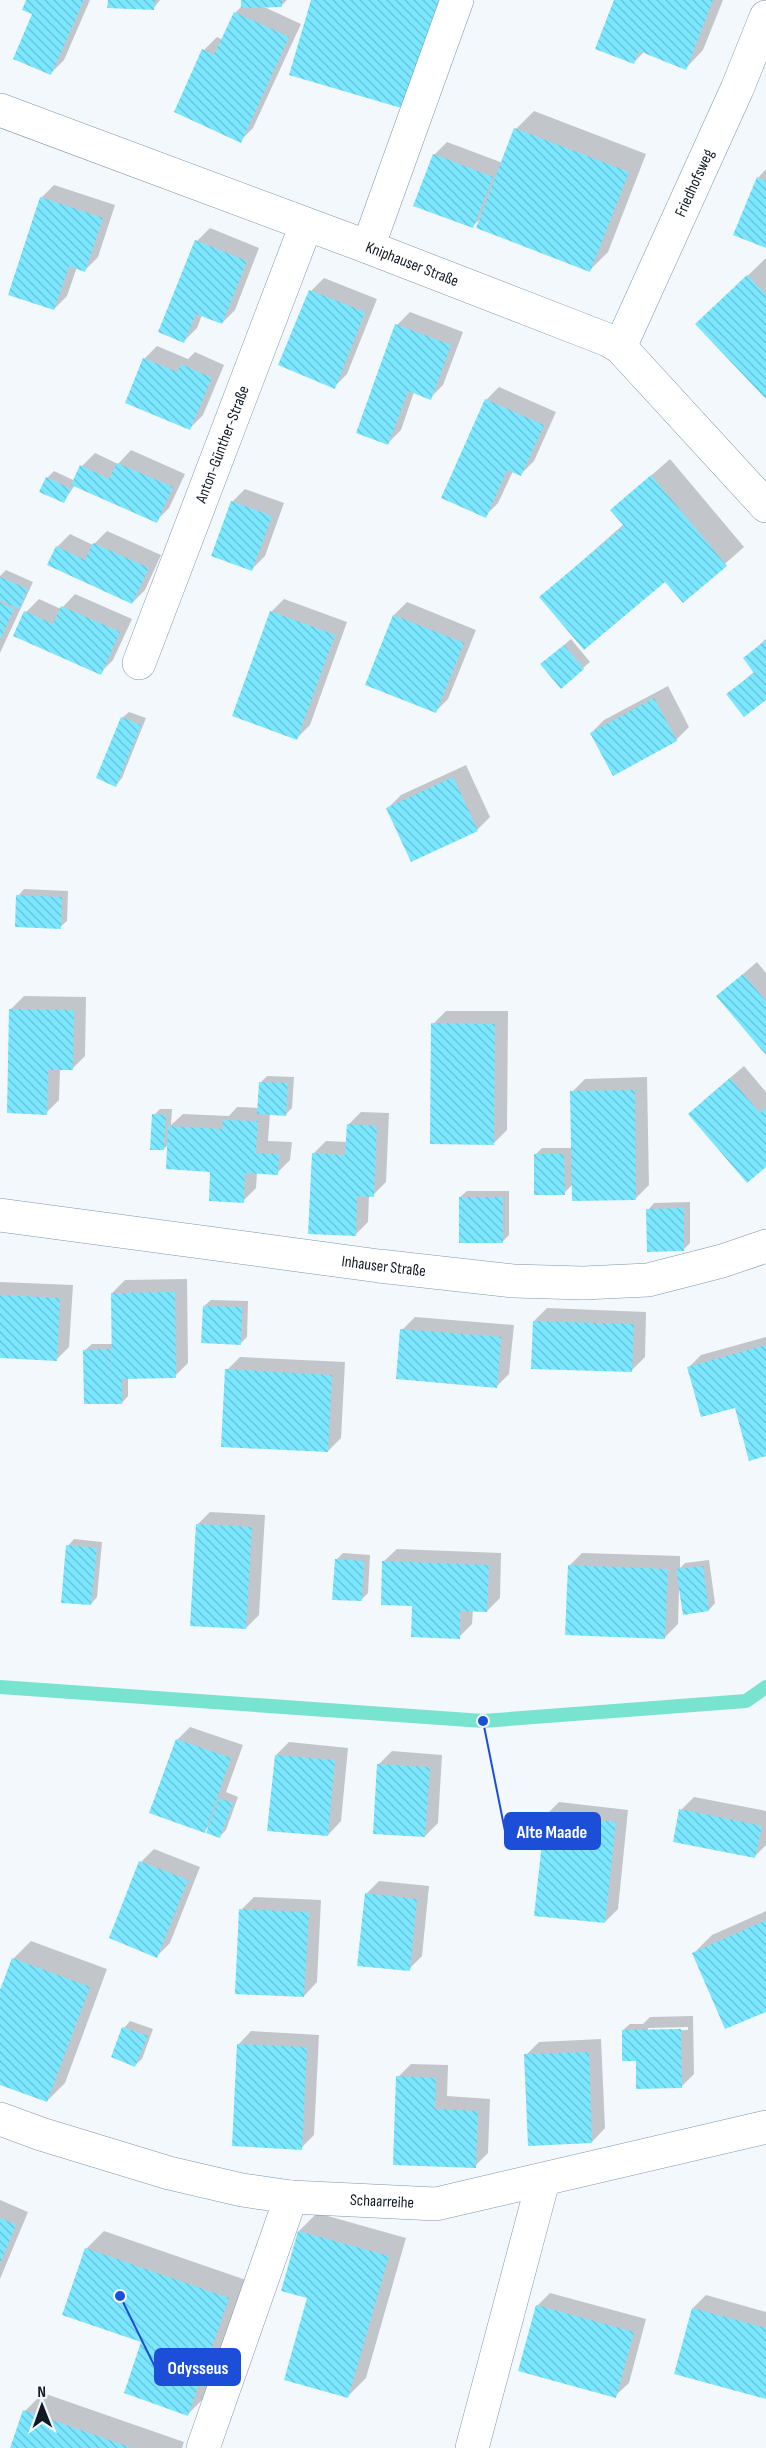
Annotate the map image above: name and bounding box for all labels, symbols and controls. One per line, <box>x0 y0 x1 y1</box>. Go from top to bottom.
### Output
street label: Friedhofsweg <box>671 146 718 220</box>
street label: Kniphauser Straße <box>363 238 461 291</box>
street label: Anton-Günther-Straße <box>191 383 253 507</box>
street label: Inhauser Straße <box>340 1252 427 1281</box>
callout: Alte Maade <box>505 1813 600 1849</box>
text: Alte Maade <box>516 1822 587 1843</box>
street label: Schaarreihe <box>349 2190 414 2212</box>
callout: Odysseus <box>155 2349 240 2385</box>
text: Odysseus <box>168 2358 228 2379</box>
north arrow <box>12 2376 72 2436</box>
text: N <box>37 2383 46 2402</box>

